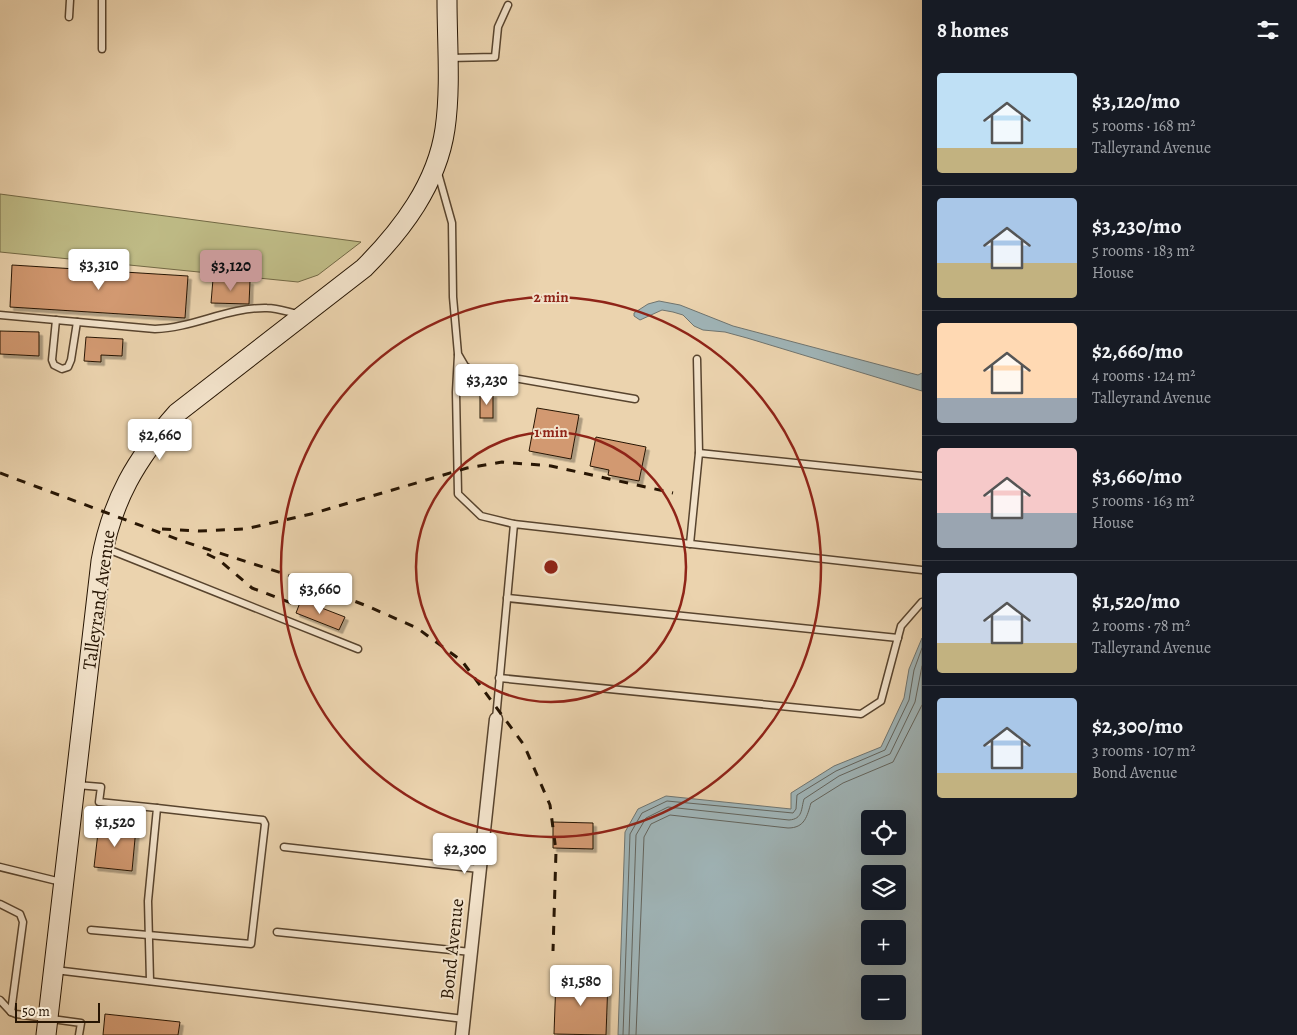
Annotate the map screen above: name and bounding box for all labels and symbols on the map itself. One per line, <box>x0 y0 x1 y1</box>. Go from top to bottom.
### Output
pin: $3,310 <box>58 248 140 291</box>
pin: $3,120 <box>190 250 272 292</box>
text: 2 min <box>533 287 569 307</box>
pin: $3,230 <box>446 364 528 406</box>
pin: $2,660 <box>119 418 201 461</box>
text: 1 min <box>534 422 568 442</box>
street label: Talleyrand Avenue <box>76 528 122 672</box>
centre of rings <box>542 558 560 576</box>
pin: $3,660 <box>279 572 361 615</box>
pin: $1,520 <box>74 806 156 848</box>
pin: $2,300 <box>424 832 506 875</box>
street label: Bond Avenue <box>434 897 470 1001</box>
pin: $1,580 <box>540 964 622 1007</box>
scale bar <box>15 1000 100 1023</box>

